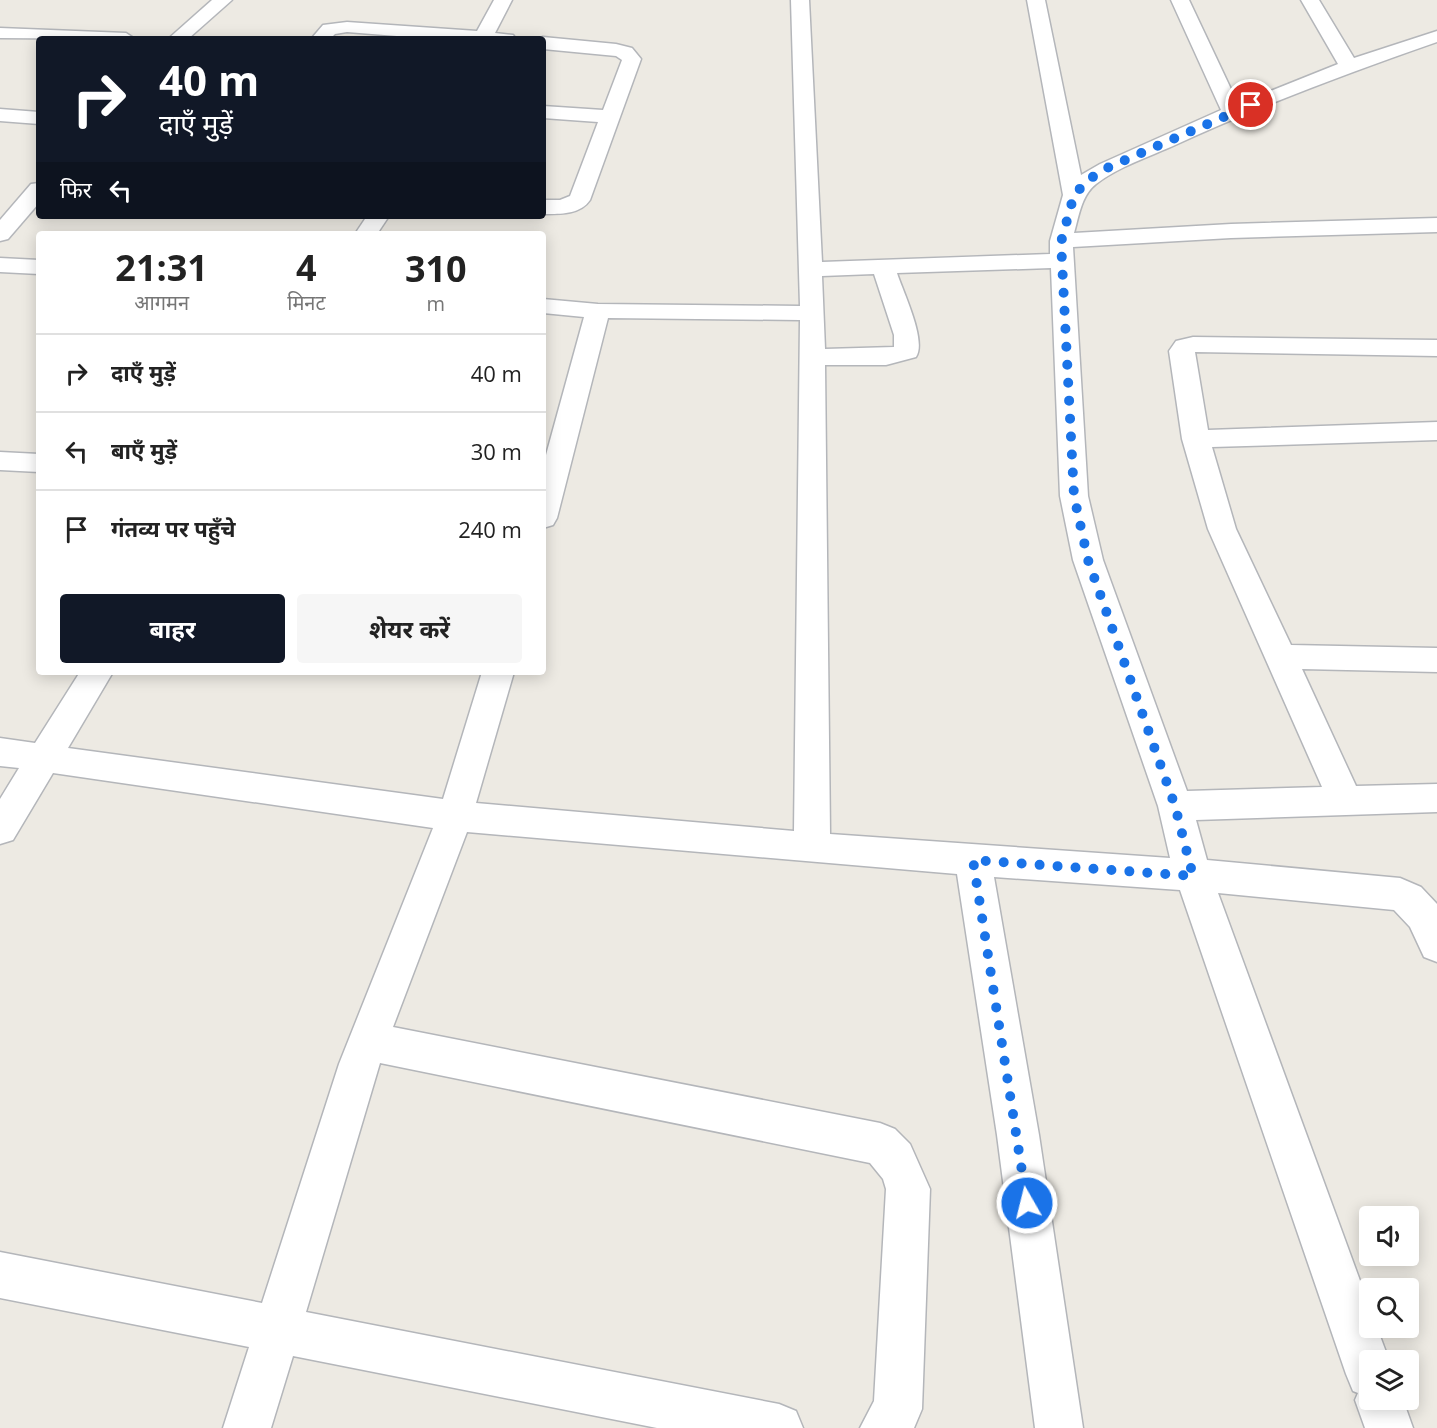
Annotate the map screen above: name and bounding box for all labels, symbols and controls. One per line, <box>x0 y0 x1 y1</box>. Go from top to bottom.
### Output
text: 40 m <box>159 51 259 108</box>
icon: right <box>60 60 138 138</box>
pin <box>1225 79 1276 130</box>
icon: arrive <box>1234 88 1267 121</box>
text: दाएँ मुड़ें <box>159 105 233 142</box>
text: फिर <box>60 174 92 204</box>
icon: left <box>104 174 137 207</box>
text: 21:31 <box>115 243 208 292</box>
text: 4 <box>296 243 317 292</box>
text: 310 <box>405 244 467 293</box>
text: आगमन <box>134 289 189 316</box>
text: मिनट <box>287 289 326 316</box>
text: m <box>427 290 445 317</box>
icon: right <box>60 357 93 390</box>
text: दाएँ मुड़ें <box>111 357 176 387</box>
text: 40 m <box>471 358 522 388</box>
icon: left <box>60 435 93 468</box>
text: बाएँ मुड़ें <box>111 435 177 465</box>
text: 30 m <box>471 436 522 466</box>
icon: arrive <box>60 513 93 546</box>
text: गंतव्य पर पहुँचे <box>111 513 236 543</box>
text: 240 m <box>458 514 522 544</box>
button: बाहर <box>60 594 285 663</box>
button: शेयर करें <box>297 594 522 663</box>
position arrow <box>995 1171 1059 1235</box>
map controls <box>1359 1206 1419 1410</box>
button: sound <box>1359 1206 1419 1266</box>
button: search <box>1359 1278 1419 1338</box>
button: layers <box>1359 1350 1419 1410</box>

